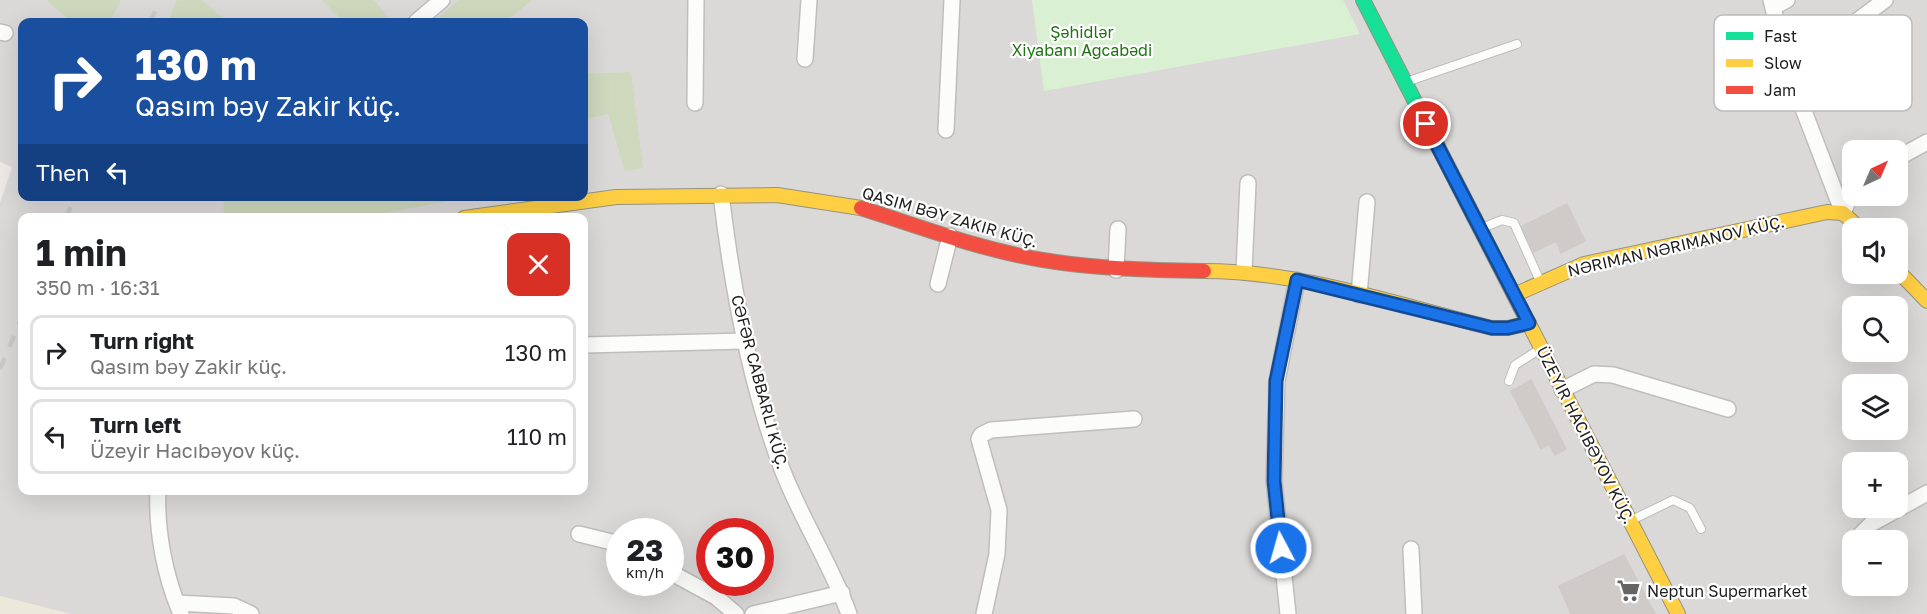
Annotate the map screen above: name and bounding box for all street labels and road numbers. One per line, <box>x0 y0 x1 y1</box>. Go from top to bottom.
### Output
street label: QASIM BƏY ZAKIR KÜÇ. <box>860 182 1040 252</box>
street label: NƏRIMAN NƏRIMANOV KÜÇ. <box>1566 211 1786 281</box>
street label: CƏFƏR CABBARLI KÜÇ. <box>727 293 793 471</box>
street label: ÜZEYIR HACIBƏYOV KÜÇ. <box>1532 343 1640 527</box>

